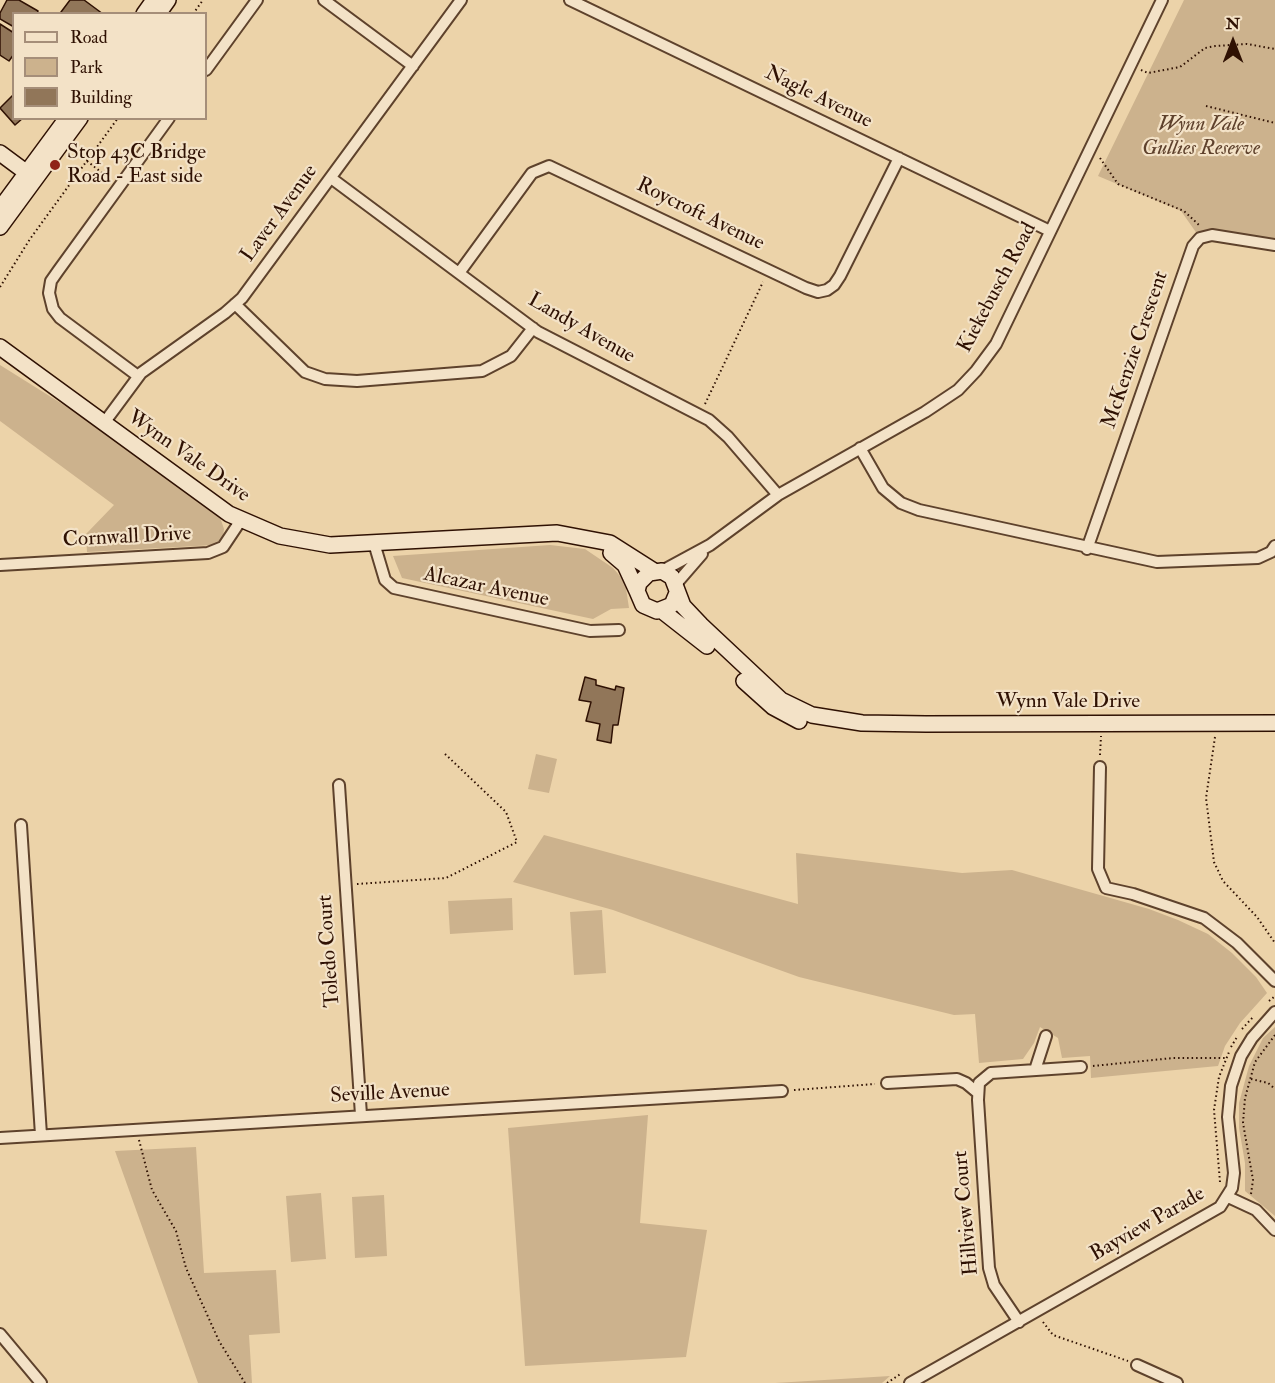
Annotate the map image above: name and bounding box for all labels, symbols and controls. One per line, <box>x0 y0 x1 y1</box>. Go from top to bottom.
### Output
legend <box>12 12 207 120</box>
north arrow <box>1203 12 1263 72</box>
text: N <box>1226 14 1240 34</box>
text: Road <box>70 26 108 49</box>
text: Park <box>70 56 103 79</box>
street label: Nagle Avenue <box>760 61 876 135</box>
text: Building <box>70 86 132 109</box>
park label: Wynn Vale Gullies Reserve <box>1142 112 1260 162</box>
place label: Stop 43C Bridge Road - East side <box>67 140 206 190</box>
marker: Stop 43C Bridge Road - East side <box>48 158 62 172</box>
street label: Laver Avenue <box>236 160 324 268</box>
street label: Roycroft Avenue <box>632 173 768 257</box>
street label: Kiekebusch Road <box>953 219 1043 357</box>
street label: McKenzie Crescent <box>1097 268 1175 432</box>
street label: Landy Avenue <box>523 288 639 370</box>
street label: Wynn Vale Drive <box>122 405 254 509</box>
street label: Cornwall Drive <box>62 522 192 554</box>
street label: Alcazar Avenue <box>421 562 551 614</box>
street label: Wynn Vale Drive <box>996 689 1140 715</box>
street label: Toledo Court <box>313 894 347 1008</box>
street label: Seville Avenue <box>330 1078 450 1110</box>
street label: Hillview Court <box>949 1150 985 1276</box>
street label: Bayview Parade <box>1086 1182 1210 1268</box>

